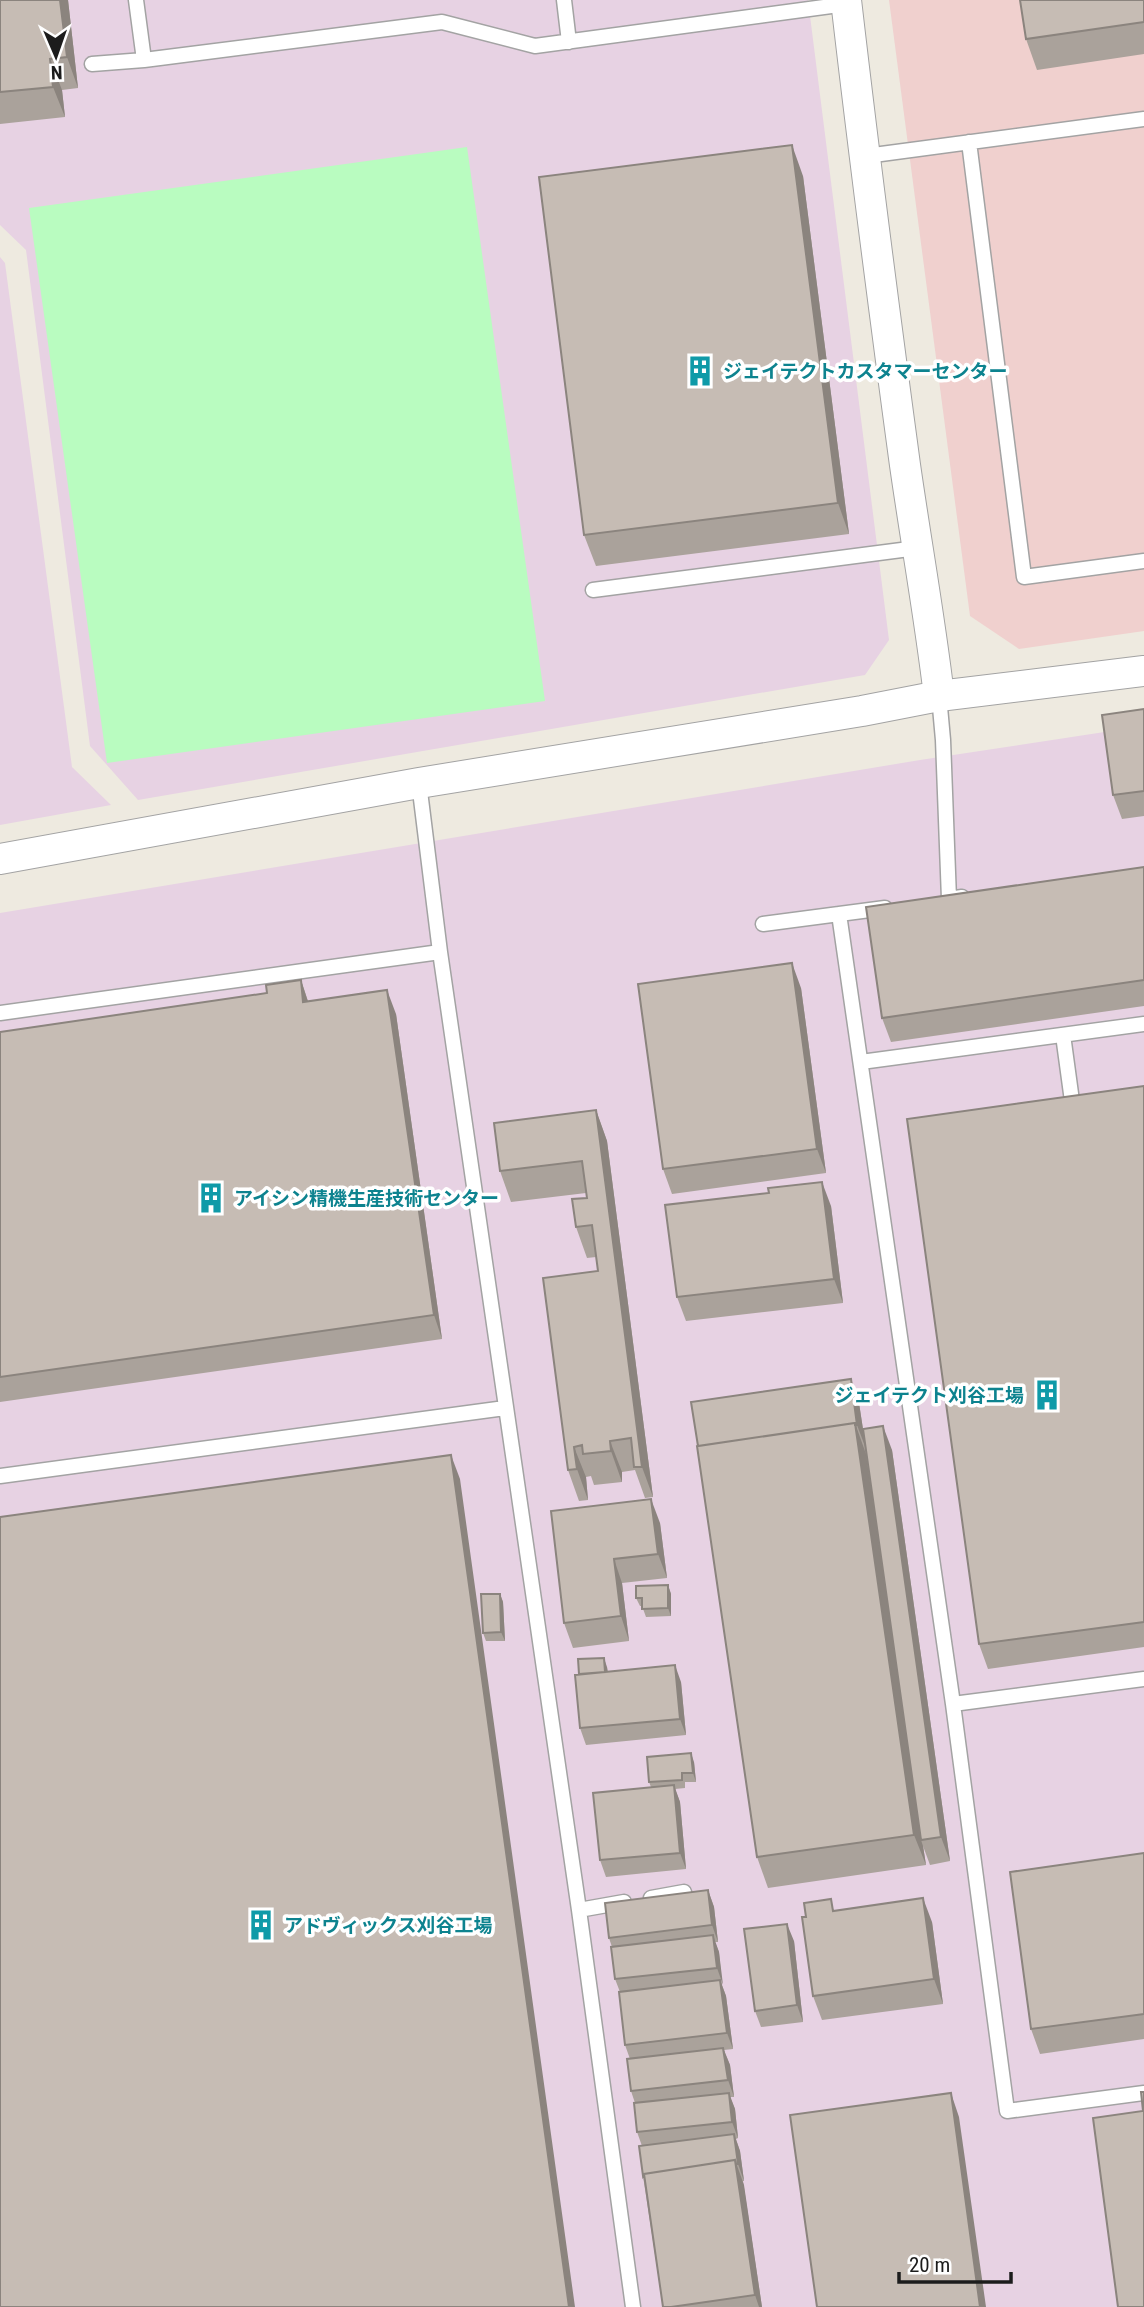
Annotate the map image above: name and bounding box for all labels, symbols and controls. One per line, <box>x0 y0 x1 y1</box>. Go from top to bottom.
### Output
north arrow <box>21 21 91 91</box>
text: N <box>50 61 63 84</box>
building icon: ジェイテクトカスタマーセンター <box>683 354 717 388</box>
place label: ジェイテクトカスタマーセンター <box>723 360 1008 383</box>
building icon: アイシン精機生産技術センター <box>194 1181 228 1215</box>
place label: アイシン精機生産技術センター <box>234 1187 499 1210</box>
building icon: ジェイテクト刈谷工場 <box>1030 1378 1064 1412</box>
place label: ジェイテクト刈谷工場 <box>834 1384 1024 1407</box>
building icon: アドヴィックス刈谷工場 <box>244 1908 278 1942</box>
place label: アドヴィックス刈谷工場 <box>284 1914 492 1937</box>
scale bar <box>899 2240 1011 2284</box>
text: 20 m <box>909 2253 950 2277</box>

